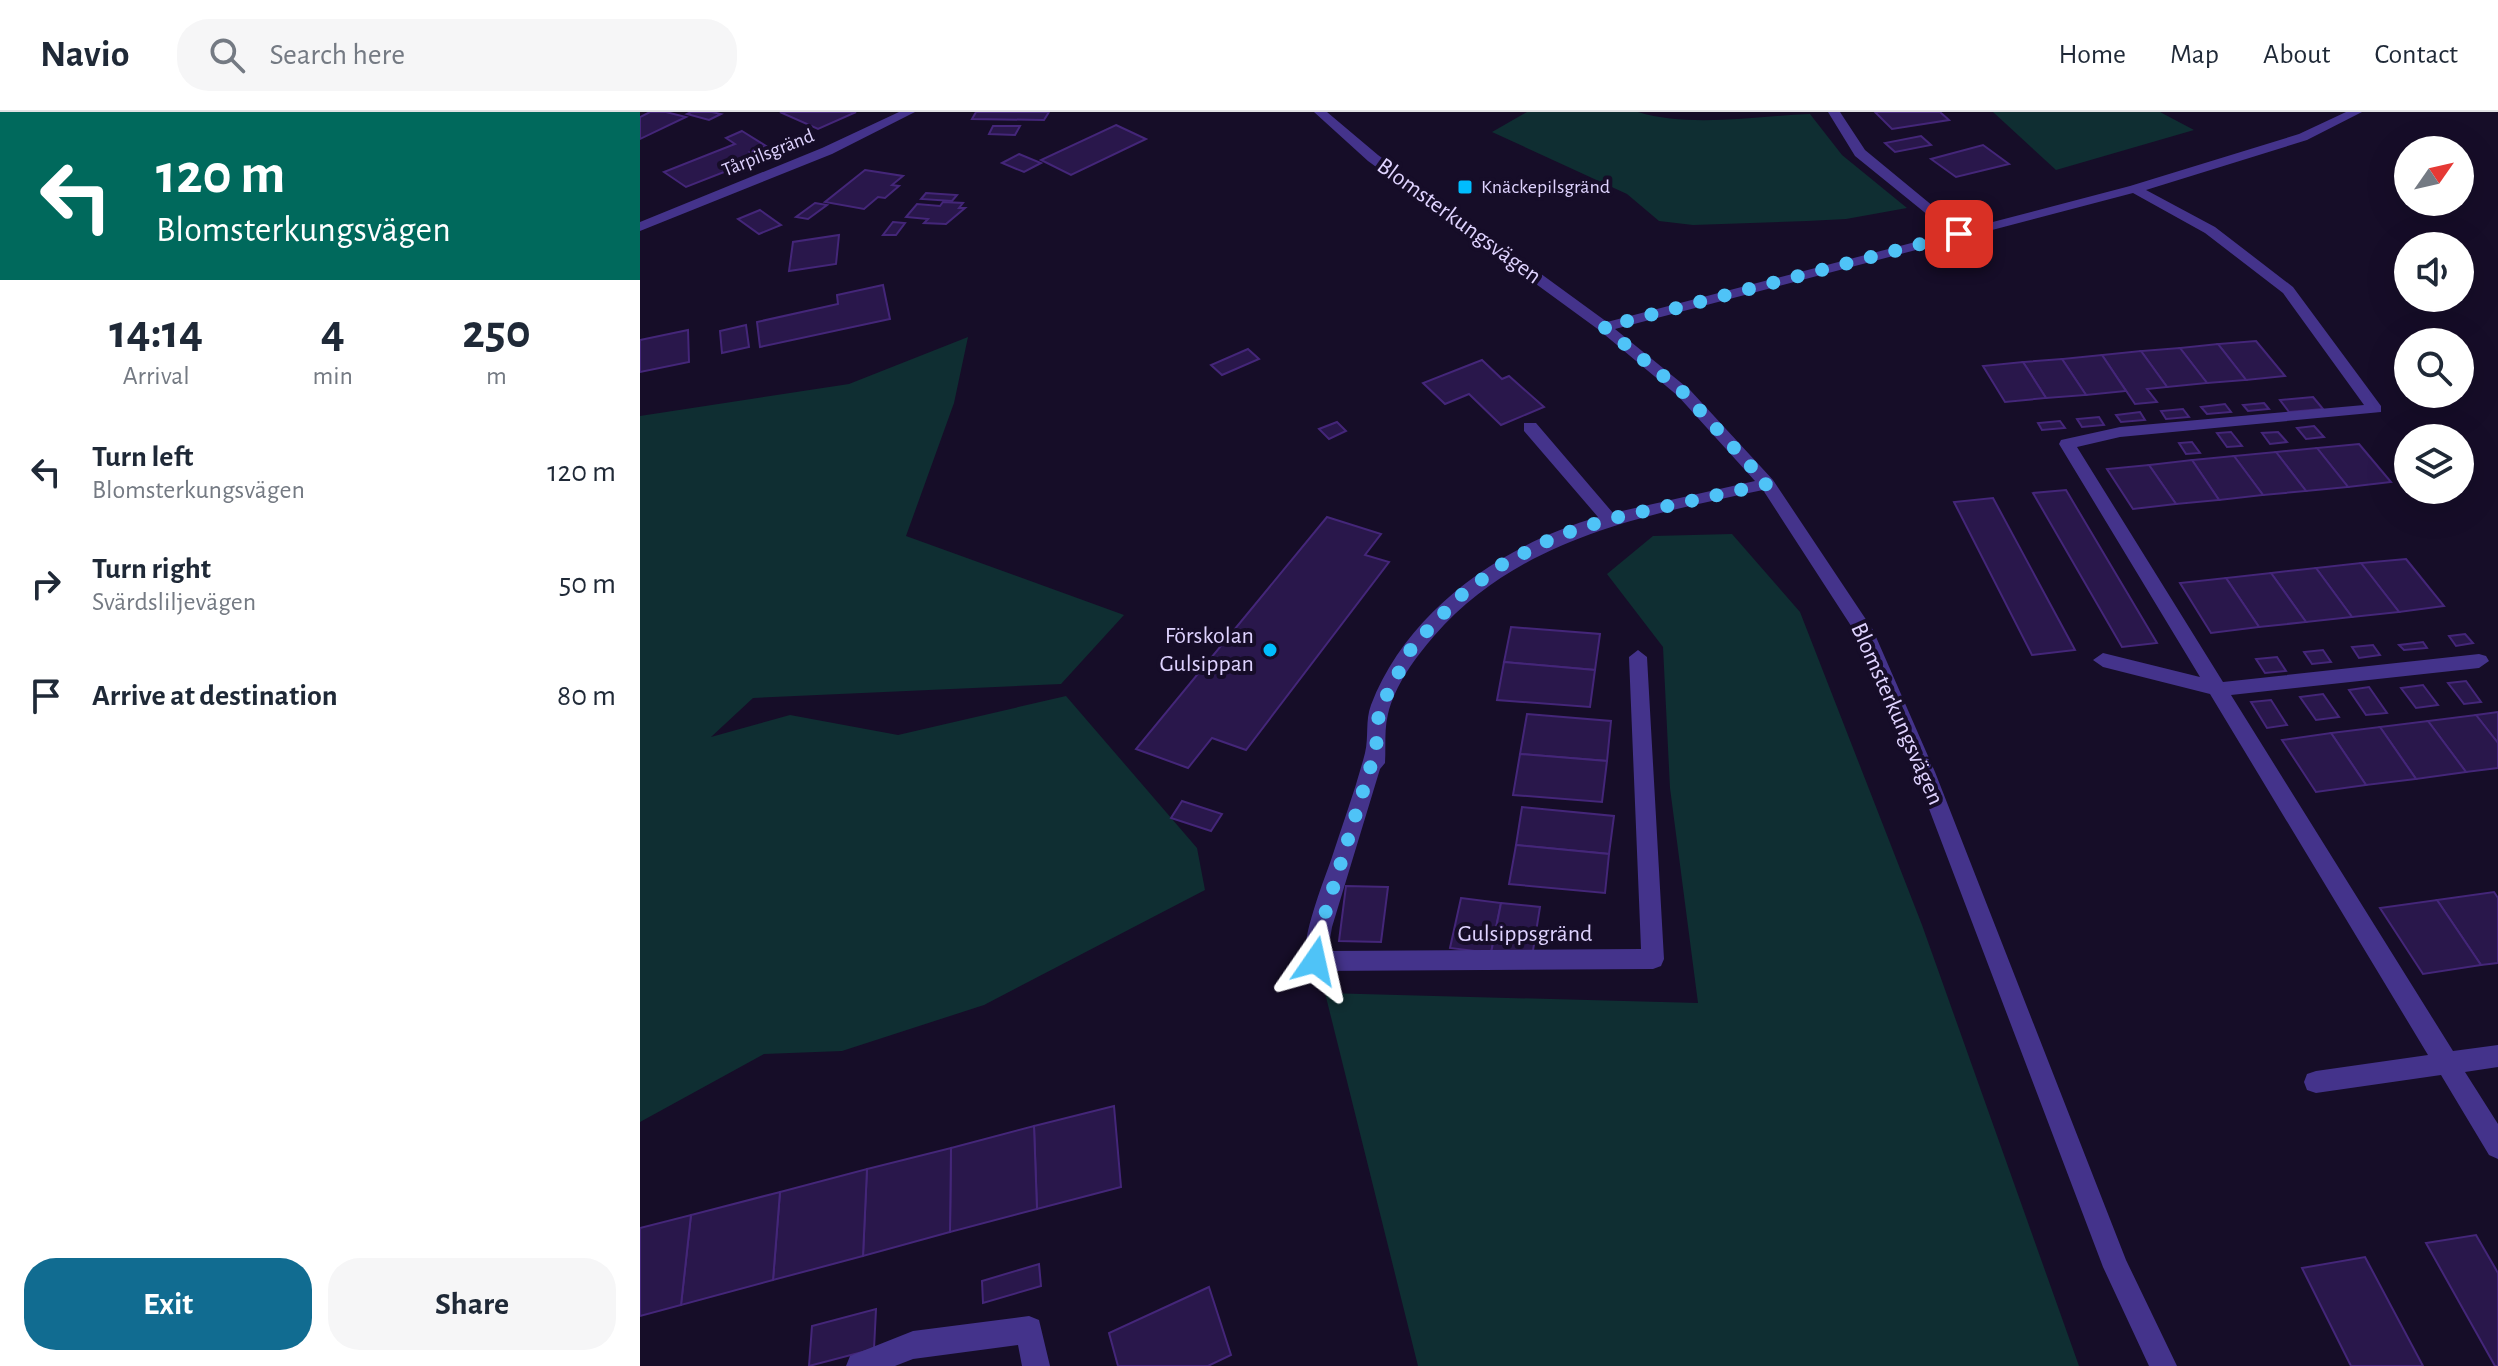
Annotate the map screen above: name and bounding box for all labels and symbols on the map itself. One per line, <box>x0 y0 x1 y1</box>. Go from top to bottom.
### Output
street label: Tårpilsgränd <box>719 126 817 180</box>
north arrow <box>2394 136 2474 216</box>
street label: Blomsterkungsvägen <box>1372 154 1546 288</box>
place label: Knäckepilsgränd <box>1481 177 1610 197</box>
marker: Knäckepilsgränd <box>1456 178 1474 196</box>
pin <box>1925 200 1993 268</box>
street label: Blomsterkungsvägen <box>1846 619 1948 809</box>
place label: Förskolan Gulsippan <box>1160 624 1254 676</box>
marker: Förskolan Gulsippan <box>1261 641 1279 659</box>
position arrow <box>1273 919 1357 1003</box>
street label: Gulsippsgränd <box>1458 922 1592 946</box>

